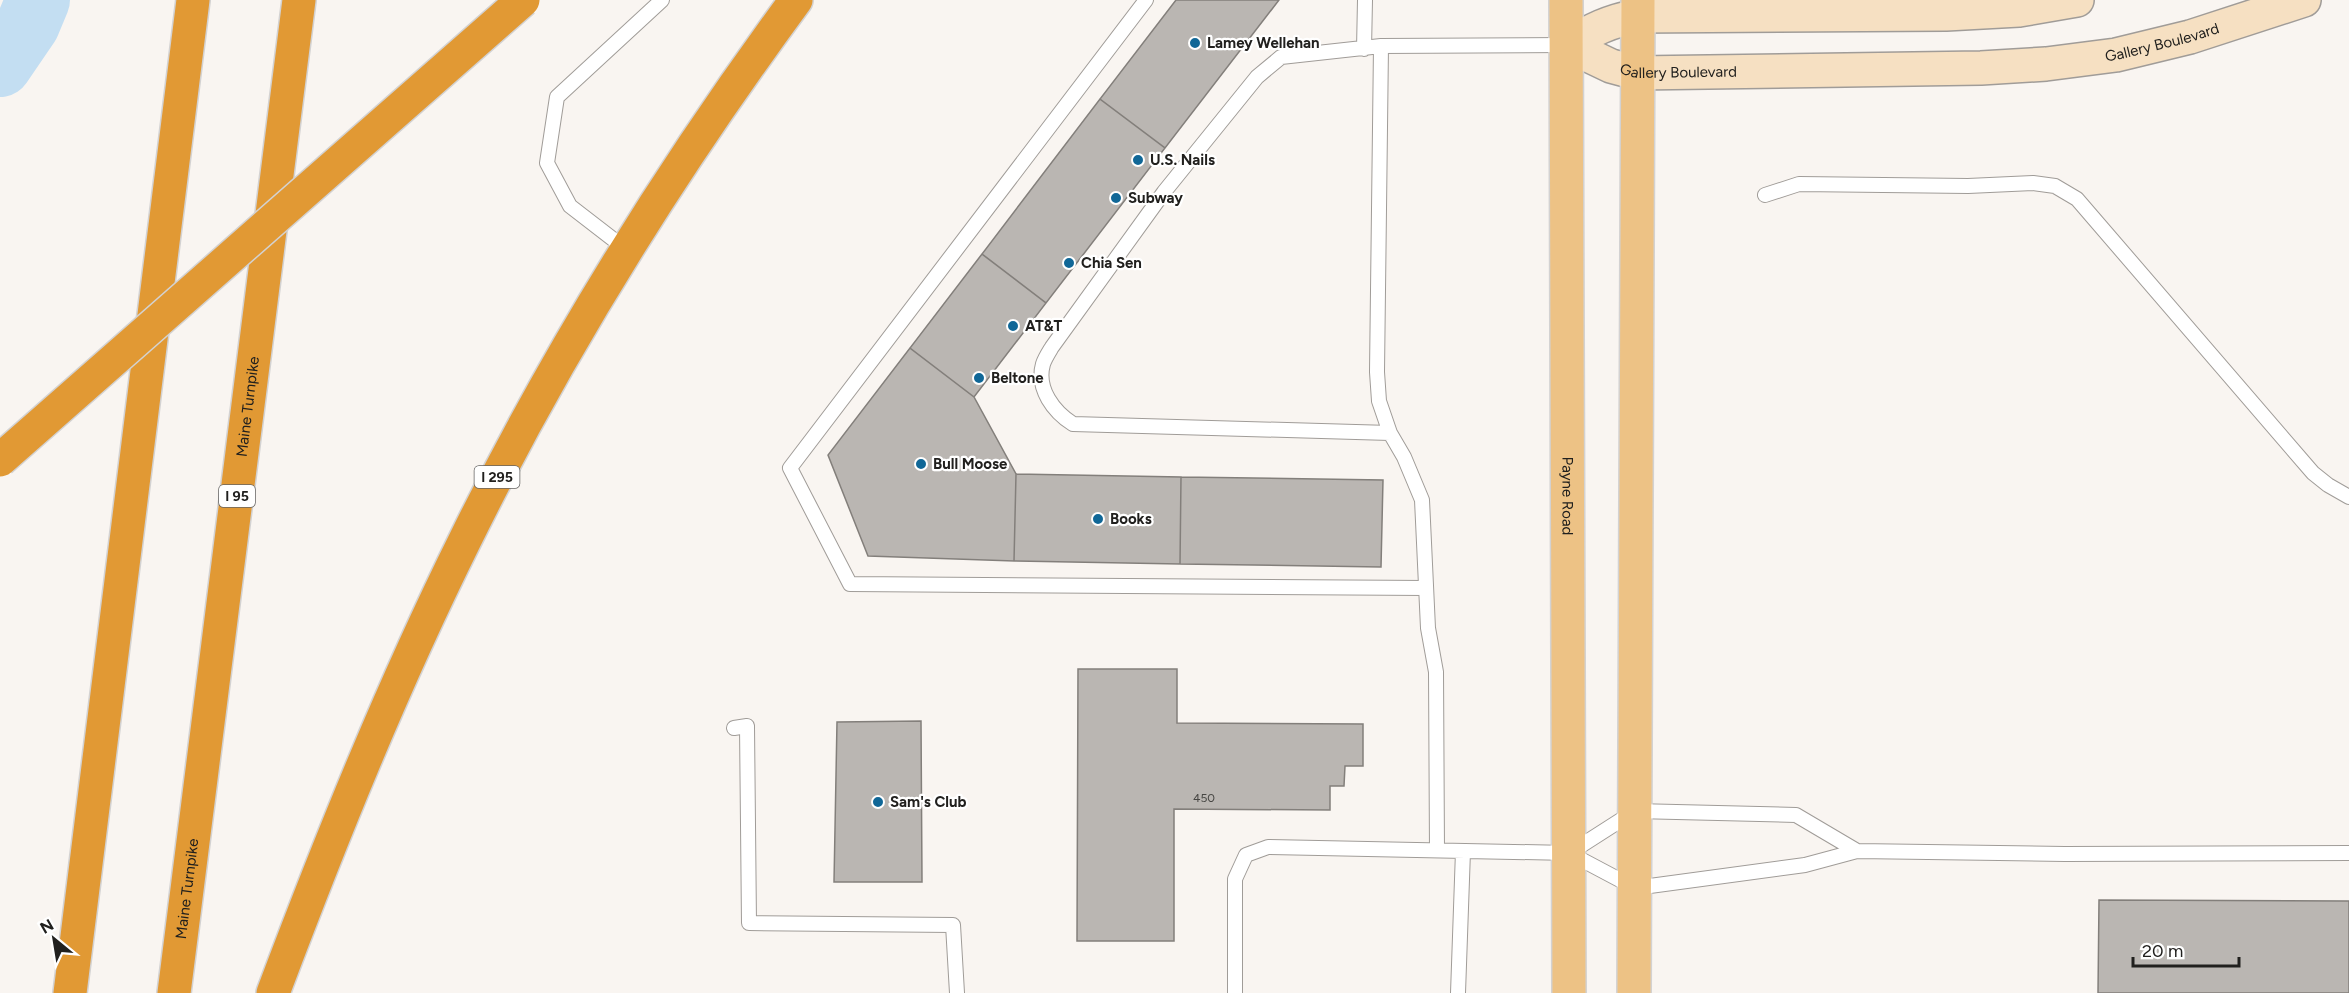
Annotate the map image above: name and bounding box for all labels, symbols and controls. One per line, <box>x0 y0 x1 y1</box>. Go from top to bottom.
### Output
street label: Gallery Boulevard <box>2104 19 2221 65</box>
place label: Lamey Wellehan <box>1207 34 1320 52</box>
marker: Lamey Wellehan <box>1188 36 1202 50</box>
street label: Gallery Boulevard <box>1618 60 1737 82</box>
place label: U.S. Nails <box>1150 151 1215 169</box>
marker: U.S. Nails <box>1131 153 1145 167</box>
place label: Subway <box>1128 189 1183 207</box>
marker: Subway <box>1109 191 1123 205</box>
place label: Chia Sen <box>1081 254 1142 272</box>
marker: Chia Sen <box>1062 256 1076 270</box>
place label: AT&T <box>1025 317 1062 335</box>
marker: AT&T <box>1006 319 1020 333</box>
street label: Maine Turnpike <box>233 355 263 458</box>
place label: Beltone <box>991 369 1044 387</box>
marker: Beltone <box>972 371 986 385</box>
place label: Bull Moose <box>933 455 1008 473</box>
marker: Bull Moose <box>914 457 928 471</box>
street label: Payne Road <box>1558 457 1577 535</box>
road number: I 295 <box>474 466 520 488</box>
road number: I 95 <box>219 485 255 507</box>
place label: Books <box>1110 510 1152 528</box>
marker: Books <box>1091 512 1105 526</box>
house number: 450 <box>1193 791 1215 805</box>
place label: Sam's Club <box>890 793 967 811</box>
marker: Sam's Club <box>871 795 885 809</box>
street label: Maine Turnpike <box>172 837 202 940</box>
north arrow <box>24 909 84 969</box>
text: N <box>37 915 57 938</box>
scale bar <box>2133 930 2240 968</box>
text: 20 m <box>2142 940 2183 962</box>

